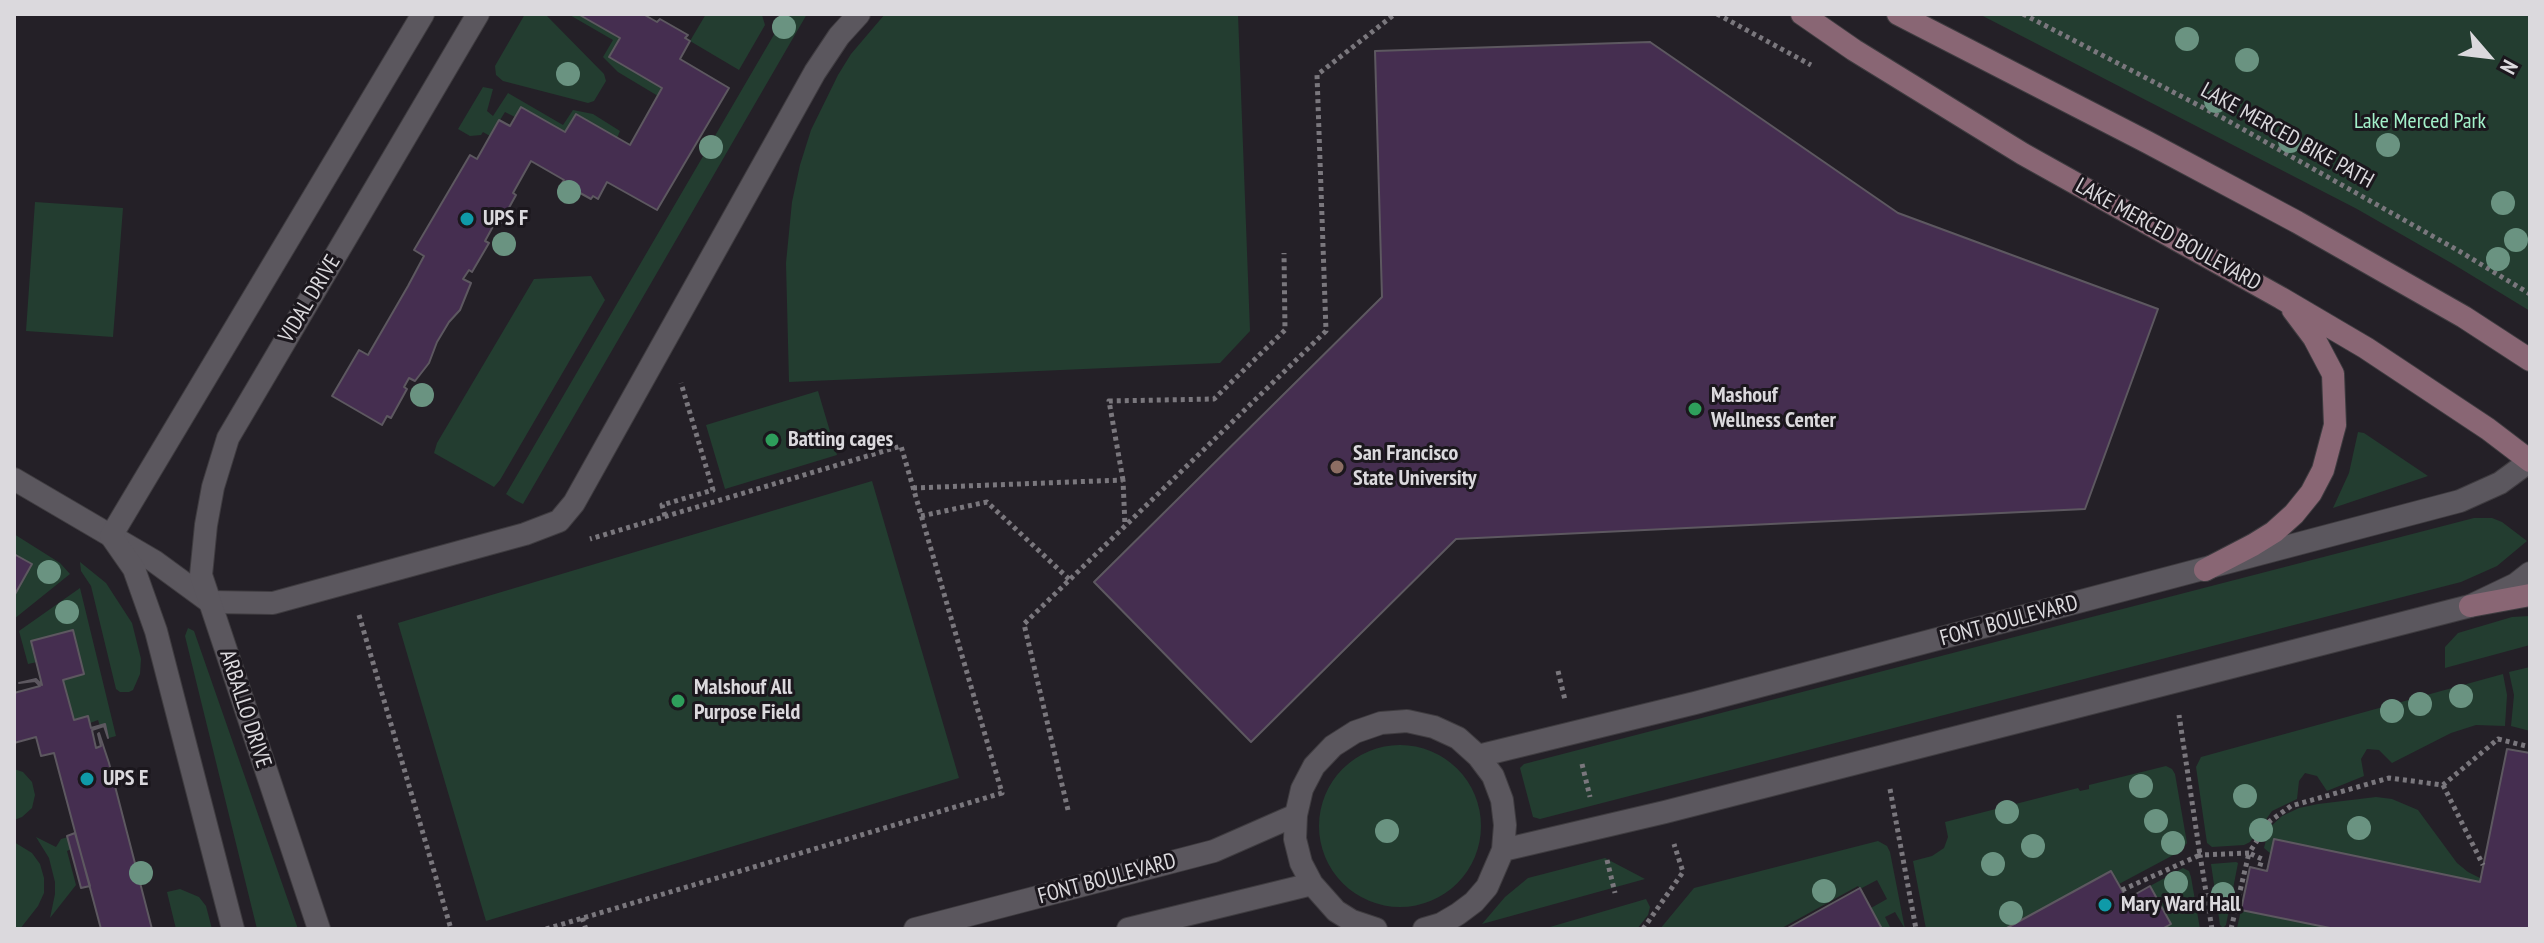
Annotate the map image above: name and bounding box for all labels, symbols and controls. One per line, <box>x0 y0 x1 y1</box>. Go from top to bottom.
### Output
north arrow <box>2448 16 2528 96</box>
text: N <box>2494 55 2524 79</box>
street label: LAKE MERCED BIKE PATH <box>2196 77 2378 195</box>
park label: Lake Merced Park <box>2354 109 2486 135</box>
street label: LAKE MERCED BOULEVARD <box>2071 173 2265 297</box>
place label: UPS F <box>483 206 528 232</box>
marker: UPS F <box>458 210 476 228</box>
street label: VIDAL DRIVE <box>274 250 346 348</box>
place label: Mashouf Wellness Center <box>1711 383 1836 434</box>
marker: Mashouf Wellness Center <box>1686 400 1704 418</box>
place label: Batting cages <box>788 427 893 453</box>
marker: Batting cages <box>763 431 781 449</box>
place label: San Francisco State University <box>1353 441 1477 492</box>
marker: San Francisco State University <box>1328 458 1346 476</box>
street label: FONT BOULEVARD <box>1937 590 2081 652</box>
street label: ARBALLO DRIVE <box>214 647 276 771</box>
place label: Malshouf All Purpose Field <box>694 675 800 726</box>
marker: Malshouf All Purpose Field <box>669 692 687 710</box>
place label: UPS E <box>103 766 148 792</box>
marker: UPS E <box>78 770 96 788</box>
street label: FONT BOULEVARD <box>1035 848 1179 910</box>
place label: Mary Ward Hall <box>2121 892 2241 918</box>
marker: Mary Ward Hall <box>2096 896 2114 914</box>

